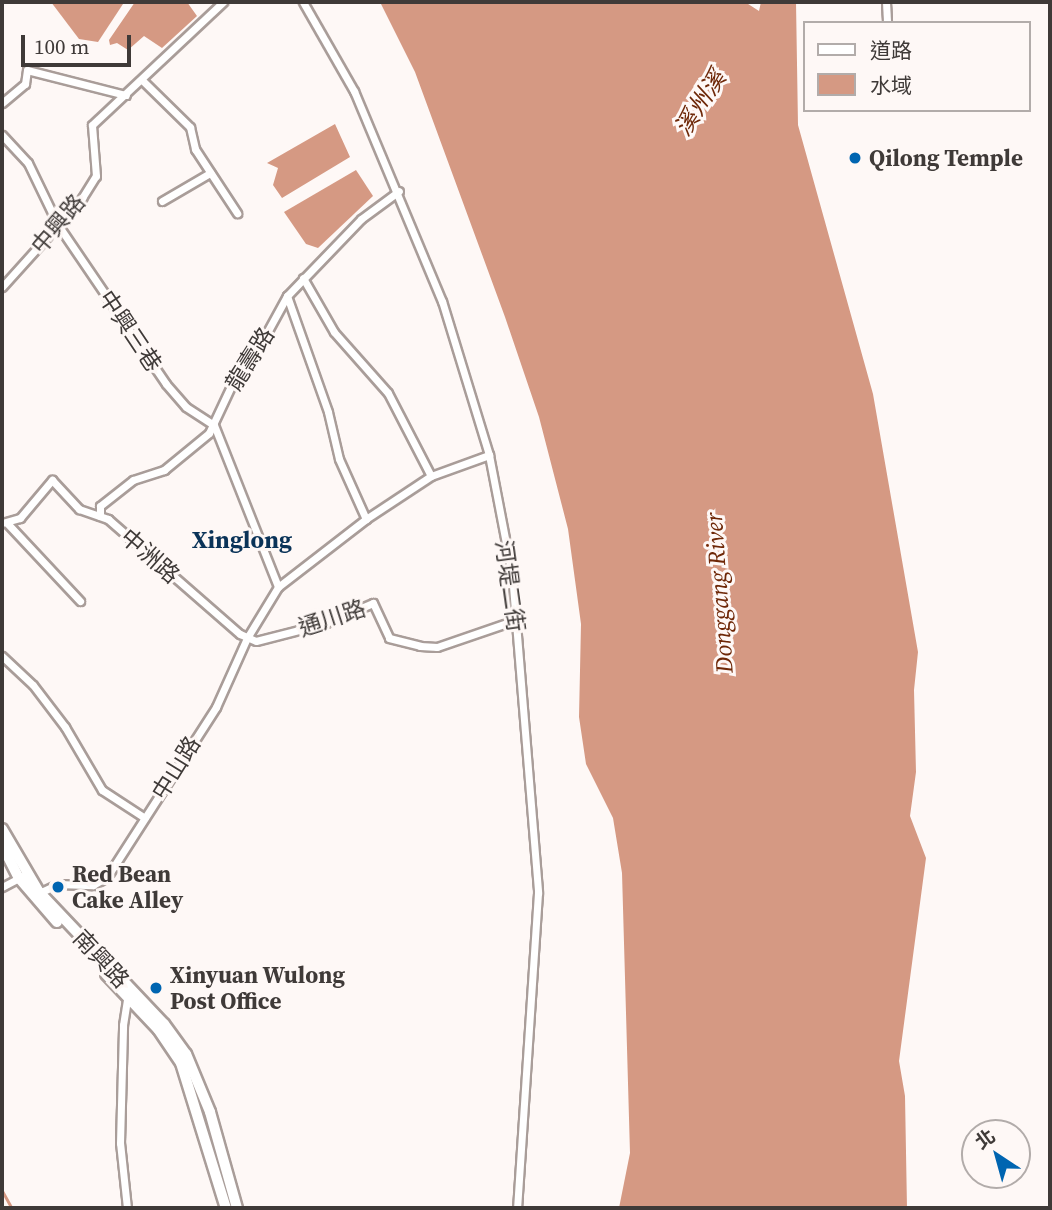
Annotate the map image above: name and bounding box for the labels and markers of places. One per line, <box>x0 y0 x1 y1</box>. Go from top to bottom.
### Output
place label: Qilong Temple <box>869 144 1023 172</box>
marker: Qilong Temple <box>847 150 863 166</box>
place label: Red Bean Cake Alley <box>72 860 183 914</box>
marker: Red Bean Cake Alley <box>50 879 66 895</box>
place label: Xinyuan Wulong Post Office <box>170 961 345 1015</box>
marker: Xinyuan Wulong Post Office <box>148 980 164 996</box>

